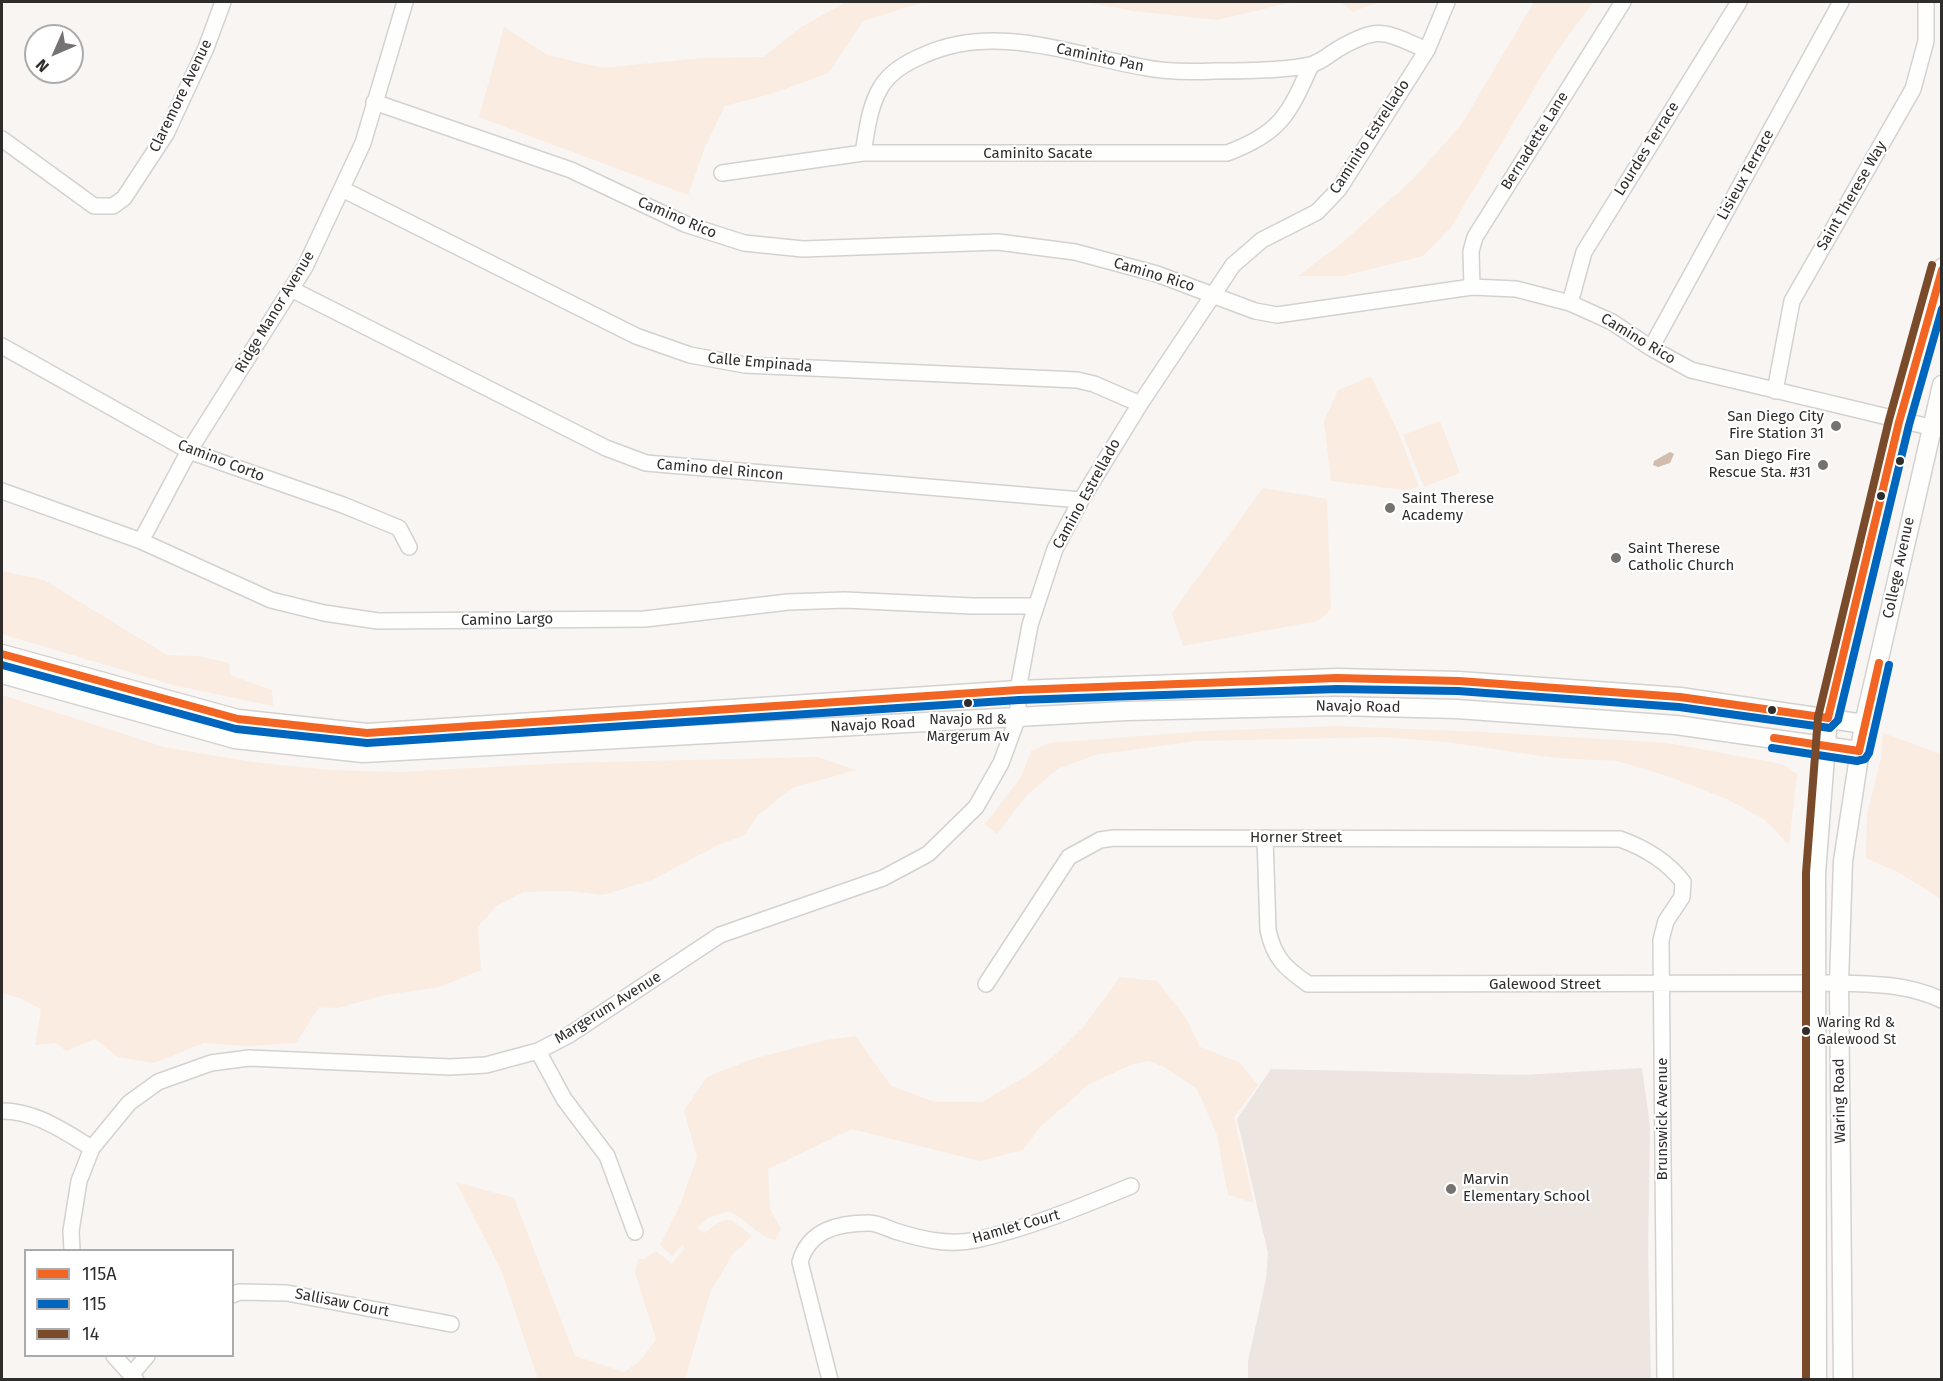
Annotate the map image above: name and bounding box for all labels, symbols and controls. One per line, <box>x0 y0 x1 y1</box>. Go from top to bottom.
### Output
north arrow <box>24 24 84 84</box>
street label: Claremore Avenue <box>146 37 216 155</box>
street label: Caminito Pan <box>1054 40 1146 76</box>
text: N <box>32 55 53 76</box>
street label: Caminito Estrellado <box>1326 76 1414 198</box>
street label: Bernadette Lane <box>1498 89 1572 193</box>
street label: Lourdes Terrace <box>1611 99 1683 199</box>
street label: Lisieux Terrace <box>1714 127 1778 223</box>
street label: Saint Therese Way <box>1813 138 1891 254</box>
street label: Caminito Sacate <box>983 145 1093 163</box>
street label: Camino Rico <box>635 193 719 243</box>
street label: Ridge Manor Avenue <box>232 248 318 376</box>
street label: Camino Rico <box>1111 254 1197 296</box>
street label: Camino Rico <box>1597 310 1679 368</box>
street label: Calle Empinada <box>707 349 813 377</box>
place label: San Diego City Fire Station 31 <box>1727 408 1824 443</box>
marker: San Diego City Fire Station 31 <box>1829 419 1843 433</box>
street label: Camino Corto <box>175 436 267 486</box>
street label: Camino Estrellado <box>1049 436 1125 552</box>
place label: San Diego Fire Rescue Sta. #31 <box>1709 447 1811 482</box>
street label: Camino del Rincon <box>656 455 784 485</box>
unlabelled marker <box>1894 455 1906 467</box>
marker: San Diego Fire Rescue Sta. #31 <box>1816 458 1830 472</box>
place label: Saint Therese Academy <box>1402 490 1494 525</box>
unlabelled marker <box>1875 490 1887 502</box>
marker: Saint Therese Academy <box>1383 501 1397 515</box>
street label: College Avenue <box>1879 516 1919 620</box>
place label: Saint Therese Catholic Church <box>1628 540 1734 575</box>
marker: Saint Therese Catholic Church <box>1609 551 1623 565</box>
street label: Camino Largo <box>461 610 553 630</box>
marker: Navajo Rd & Margerum Av <box>962 697 974 709</box>
street label: Navajo Road <box>1315 697 1401 717</box>
unlabelled marker <box>1766 704 1778 716</box>
place label: Navajo Rd & Margerum Av <box>927 712 1009 744</box>
street label: Navajo Road <box>830 714 916 736</box>
street label: Horner Street <box>1250 829 1342 847</box>
street label: Margerum Avenue <box>551 968 665 1048</box>
street label: Galewood Street <box>1489 976 1601 994</box>
place label: Waring Rd & Galewood St <box>1817 1015 1896 1048</box>
marker: Waring Rd & Galewood St <box>1800 1025 1812 1037</box>
street label: Brunswick Avenue <box>1654 1058 1672 1180</box>
street label: Waring Road <box>1830 1058 1850 1144</box>
place label: Marvin Elementary School <box>1463 1171 1590 1206</box>
marker: Marvin Elementary School <box>1444 1182 1458 1196</box>
street label: Hamlet Court <box>970 1206 1062 1248</box>
legend <box>24 1249 234 1357</box>
text: 115A <box>82 1263 117 1285</box>
street label: Sallisaw Court <box>293 1285 391 1321</box>
text: 115 <box>82 1293 106 1315</box>
text: 14 <box>82 1323 99 1345</box>

